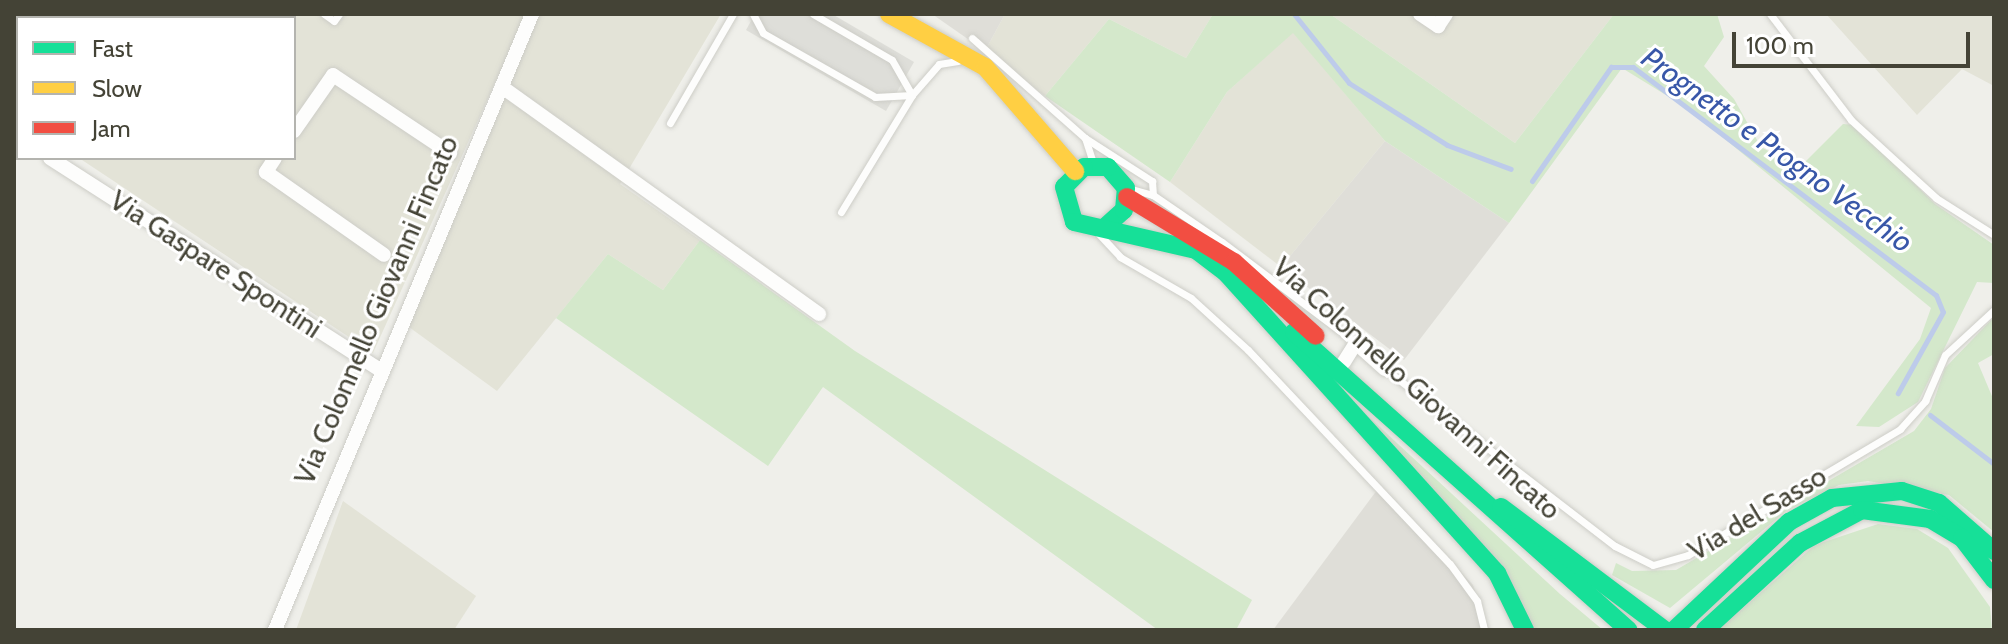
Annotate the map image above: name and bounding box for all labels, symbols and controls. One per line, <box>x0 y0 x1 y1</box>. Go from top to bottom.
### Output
legend <box>16 16 296 160</box>
scale bar <box>1736 16 1974 66</box>
text: 100 m <box>1746 31 1814 60</box>
text: Fast <box>92 34 133 63</box>
water label: Prognetto e Progno Vecchio <box>1634 40 1920 260</box>
text: Slow <box>92 74 142 103</box>
text: Jam <box>92 114 130 143</box>
street label: Via Colonnello Giovanni Fincato <box>287 131 465 489</box>
street label: Via Gaspare Spontini <box>104 183 328 345</box>
street label: Via Colonnello Giovanni Fincato <box>1266 250 1568 526</box>
street label: Via del Sasso <box>1682 459 1832 567</box>

